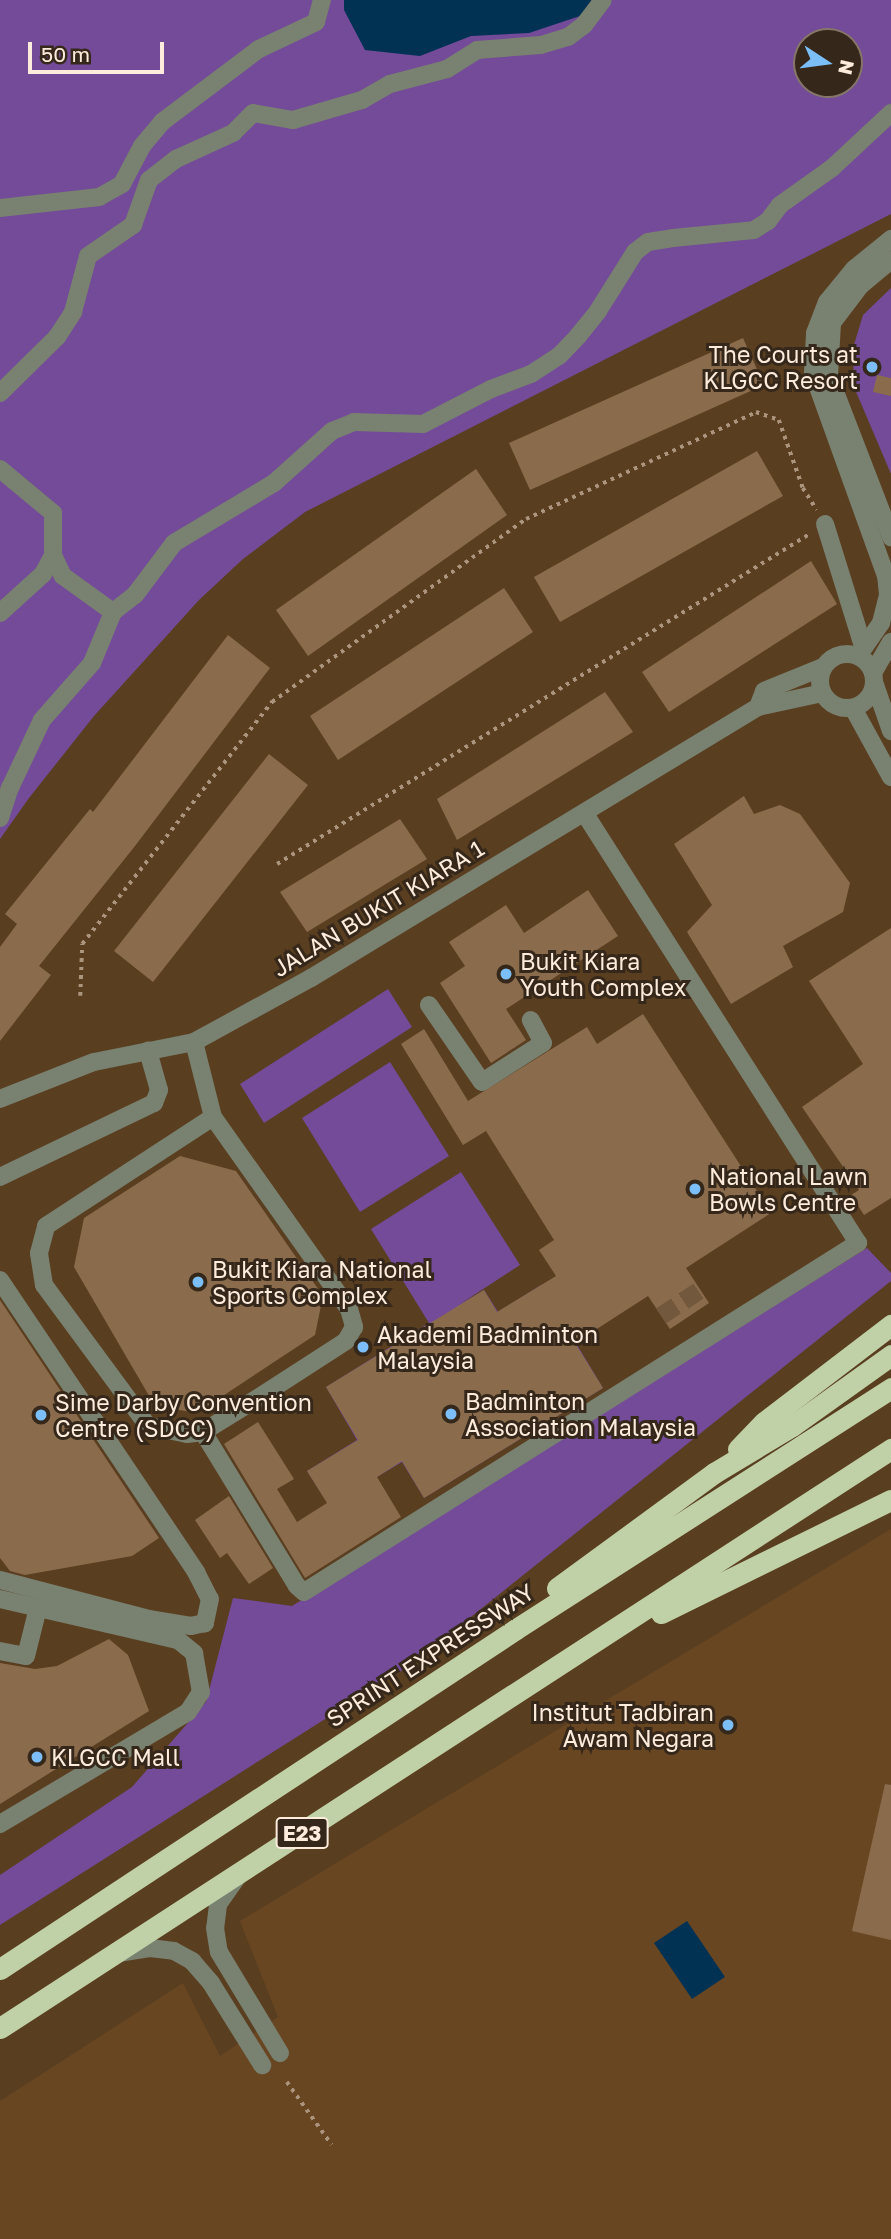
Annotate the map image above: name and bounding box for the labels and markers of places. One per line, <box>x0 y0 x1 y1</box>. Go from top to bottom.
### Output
place label: The Courts at KLGCC Resort <box>703 340 858 394</box>
marker: The Courts at KLGCC Resort <box>864 359 880 375</box>
place label: Bukit Kiara Youth Complex <box>520 947 686 1001</box>
marker: Bukit Kiara Youth Complex <box>498 966 514 982</box>
place label: National Lawn Bowls Centre <box>709 1162 868 1216</box>
marker: National Lawn Bowls Centre <box>687 1181 703 1197</box>
place label: Bukit Kiara National Sports Complex <box>212 1255 432 1309</box>
marker: Bukit Kiara National Sports Complex <box>190 1274 206 1290</box>
place label: Akademi Badminton Malaysia <box>377 1320 598 1374</box>
marker: Akademi Badminton Malaysia <box>355 1339 371 1355</box>
place label: Badminton Association Malaysia <box>465 1387 696 1441</box>
place label: Sime Darby Convention Centre (SDCC) <box>55 1388 312 1442</box>
marker: Badminton Association Malaysia <box>443 1406 459 1422</box>
marker: Sime Darby Convention Centre (SDCC) <box>33 1407 49 1423</box>
place label: Institut Tadbiran Awam Negara <box>531 1698 714 1752</box>
marker: Institut Tadbiran Awam Negara <box>720 1717 736 1733</box>
place label: KLGCC Mall <box>51 1743 180 1771</box>
marker: KLGCC Mall <box>29 1749 45 1765</box>

